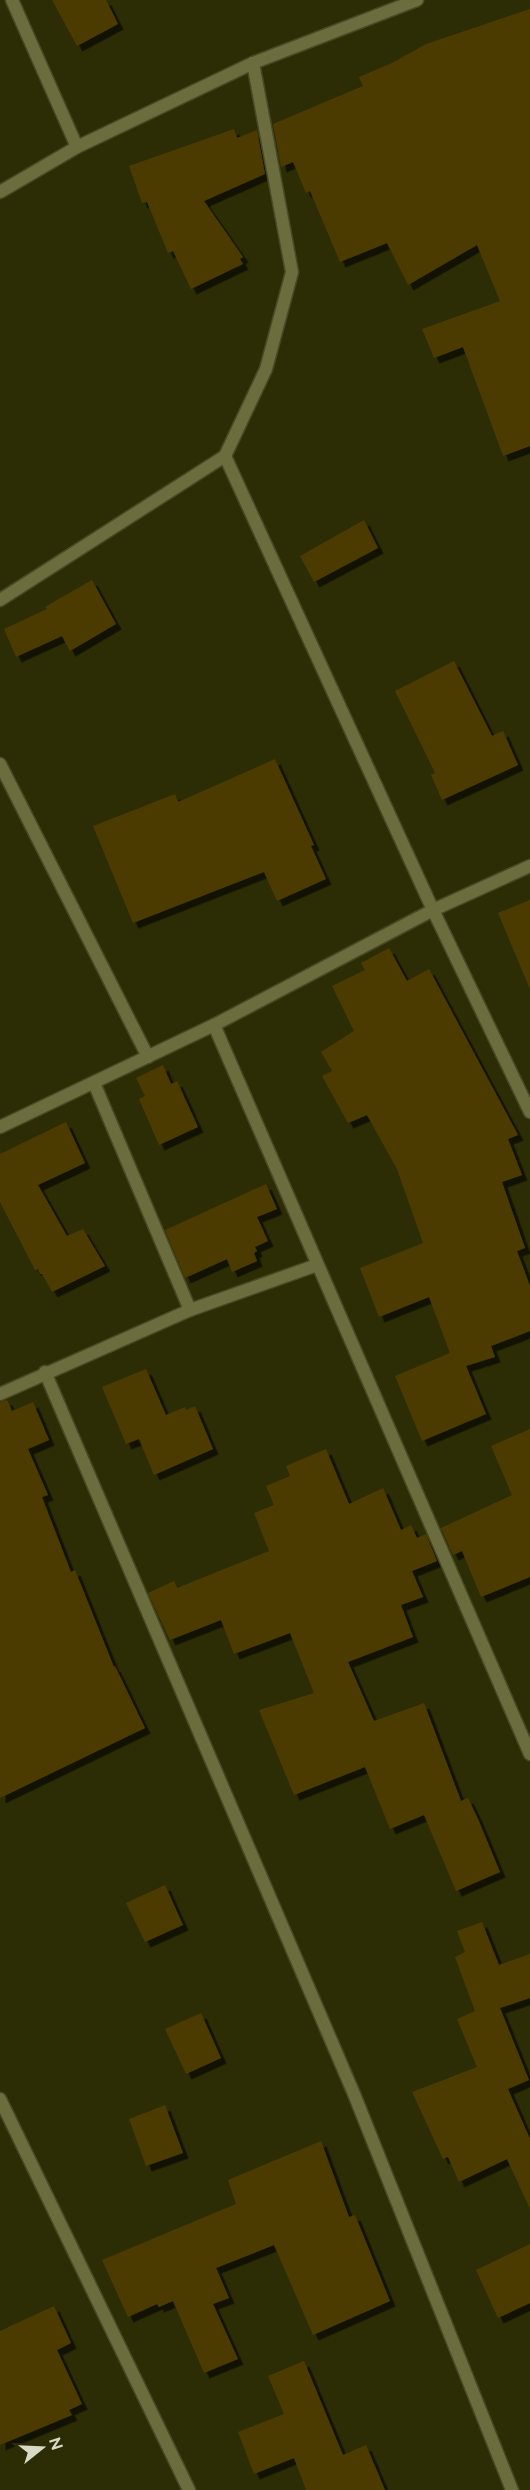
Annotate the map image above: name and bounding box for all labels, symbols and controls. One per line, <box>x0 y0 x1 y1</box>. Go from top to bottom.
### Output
north arrow <box>12 2418 72 2478</box>
text: N <box>45 2435 67 2452</box>

